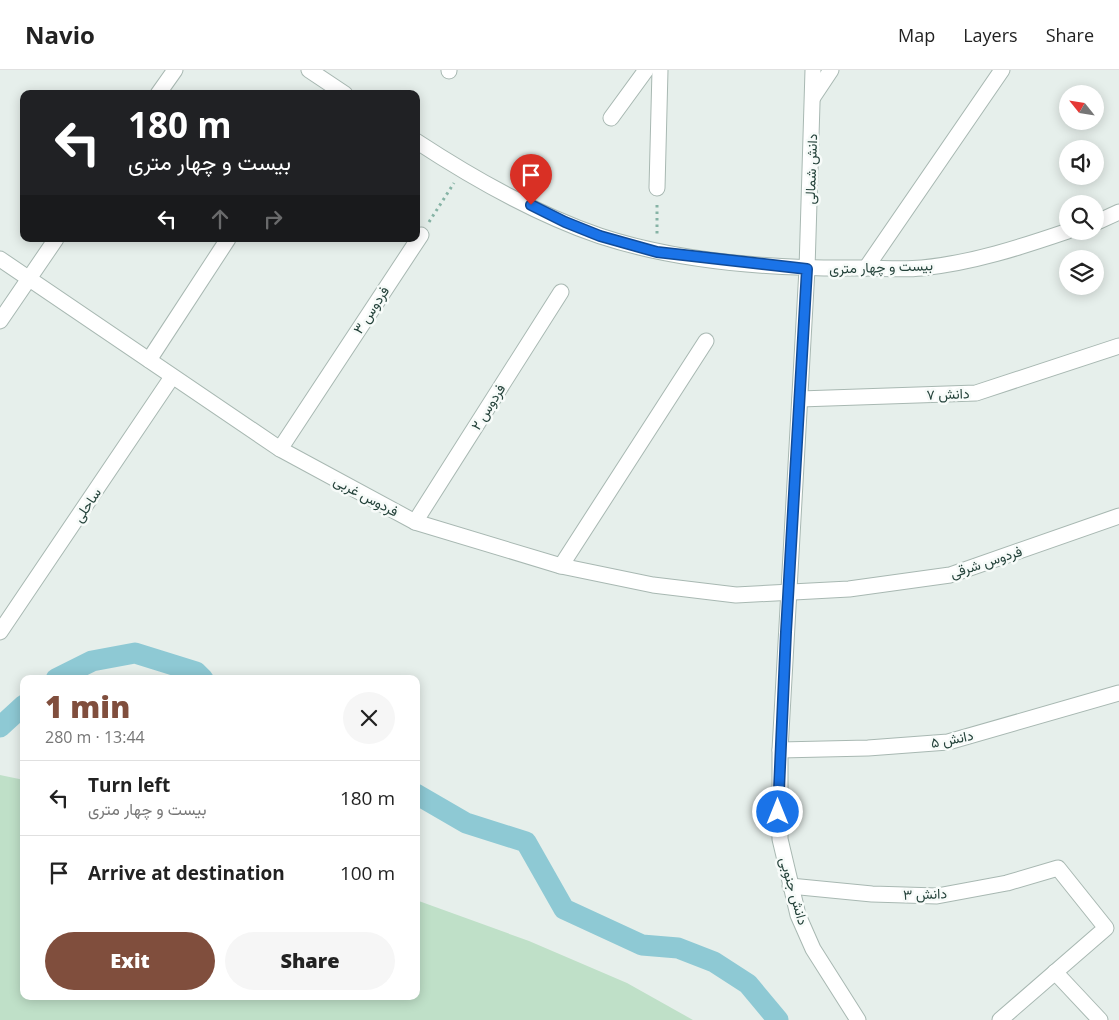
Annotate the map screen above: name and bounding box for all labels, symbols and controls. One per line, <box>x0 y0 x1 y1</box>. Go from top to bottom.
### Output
text: Navio <box>25 18 95 51</box>
text: Map <box>898 23 935 47</box>
text: Layers <box>963 23 1018 47</box>
text: Share <box>1046 23 1094 47</box>
north arrow <box>1059 85 1104 130</box>
map controls <box>1059 85 1104 295</box>
text: 180 m <box>128 101 232 148</box>
icon: left <box>45 110 110 175</box>
street label: دانش شمالی <box>800 133 821 205</box>
button: sound <box>1059 140 1104 185</box>
text: بیست و چهار متری <box>128 146 291 176</box>
pin <box>510 154 552 205</box>
icon: arrive <box>517 161 545 189</box>
button: search <box>1059 195 1104 240</box>
icon: left <box>153 205 181 233</box>
icon: ahead <box>206 205 234 233</box>
icon: right <box>259 205 287 233</box>
button: layers <box>1059 250 1104 295</box>
street label: بیست و چهار متری <box>829 255 933 279</box>
street label: فردوس ۳ <box>348 282 393 337</box>
street label: فردوس ۲ <box>466 380 509 433</box>
street label: دانش ۷ <box>926 383 970 404</box>
street label: فردوس غربی <box>331 471 402 521</box>
street label: ساحلی <box>68 484 105 526</box>
street label: فردوس شرقی <box>947 541 1024 582</box>
text: 1 min <box>45 686 130 727</box>
button: close <box>343 692 395 744</box>
street label: دانش ۵ <box>929 725 975 752</box>
text: 280 m · 13:44 <box>45 726 145 748</box>
text: Turn left <box>88 772 170 798</box>
icon: left <box>45 784 73 812</box>
text: 180 m <box>340 785 395 811</box>
position arrow <box>751 785 803 837</box>
text: بیست و چهار متری <box>88 798 207 820</box>
street label: دانش جنوبی <box>776 855 813 927</box>
icon: arrive <box>45 859 73 887</box>
text: Arrive at destination <box>88 860 285 886</box>
text: 100 m <box>340 860 395 886</box>
street label: دانش ۳ <box>903 883 948 904</box>
button: Exit <box>45 932 215 990</box>
button: Share <box>225 932 395 990</box>

